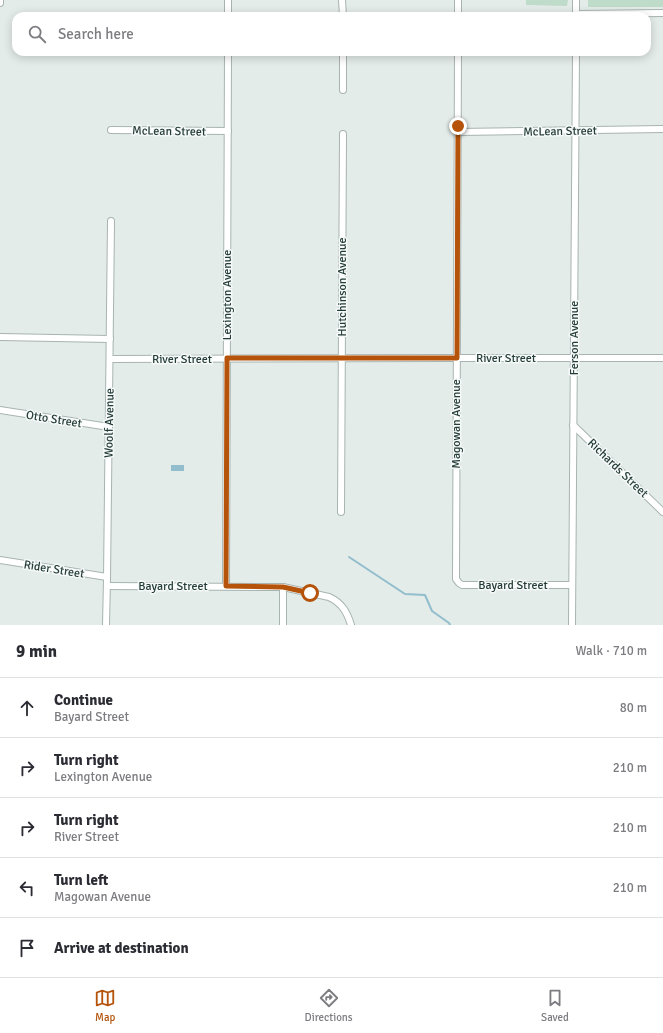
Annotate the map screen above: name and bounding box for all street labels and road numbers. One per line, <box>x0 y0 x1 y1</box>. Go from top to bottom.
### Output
street label: McLean Street <box>132 123 206 140</box>
street label: McLean Street <box>523 123 597 140</box>
street label: Hutchinson Avenue <box>335 238 350 336</box>
street label: Lexington Avenue <box>220 250 235 340</box>
street label: Ferson Avenue <box>567 301 582 375</box>
street label: River Street <box>476 351 536 366</box>
street label: River Street <box>152 352 212 367</box>
street label: Magowan Avenue <box>449 379 464 469</box>
street label: Woolf Avenue <box>101 388 118 458</box>
street label: Otto Street <box>25 408 83 431</box>
street label: Richards Street <box>584 436 651 501</box>
street label: Rider Street <box>23 557 85 582</box>
street label: Bayard Street <box>478 578 548 593</box>
street label: Bayard Street <box>138 579 208 594</box>

